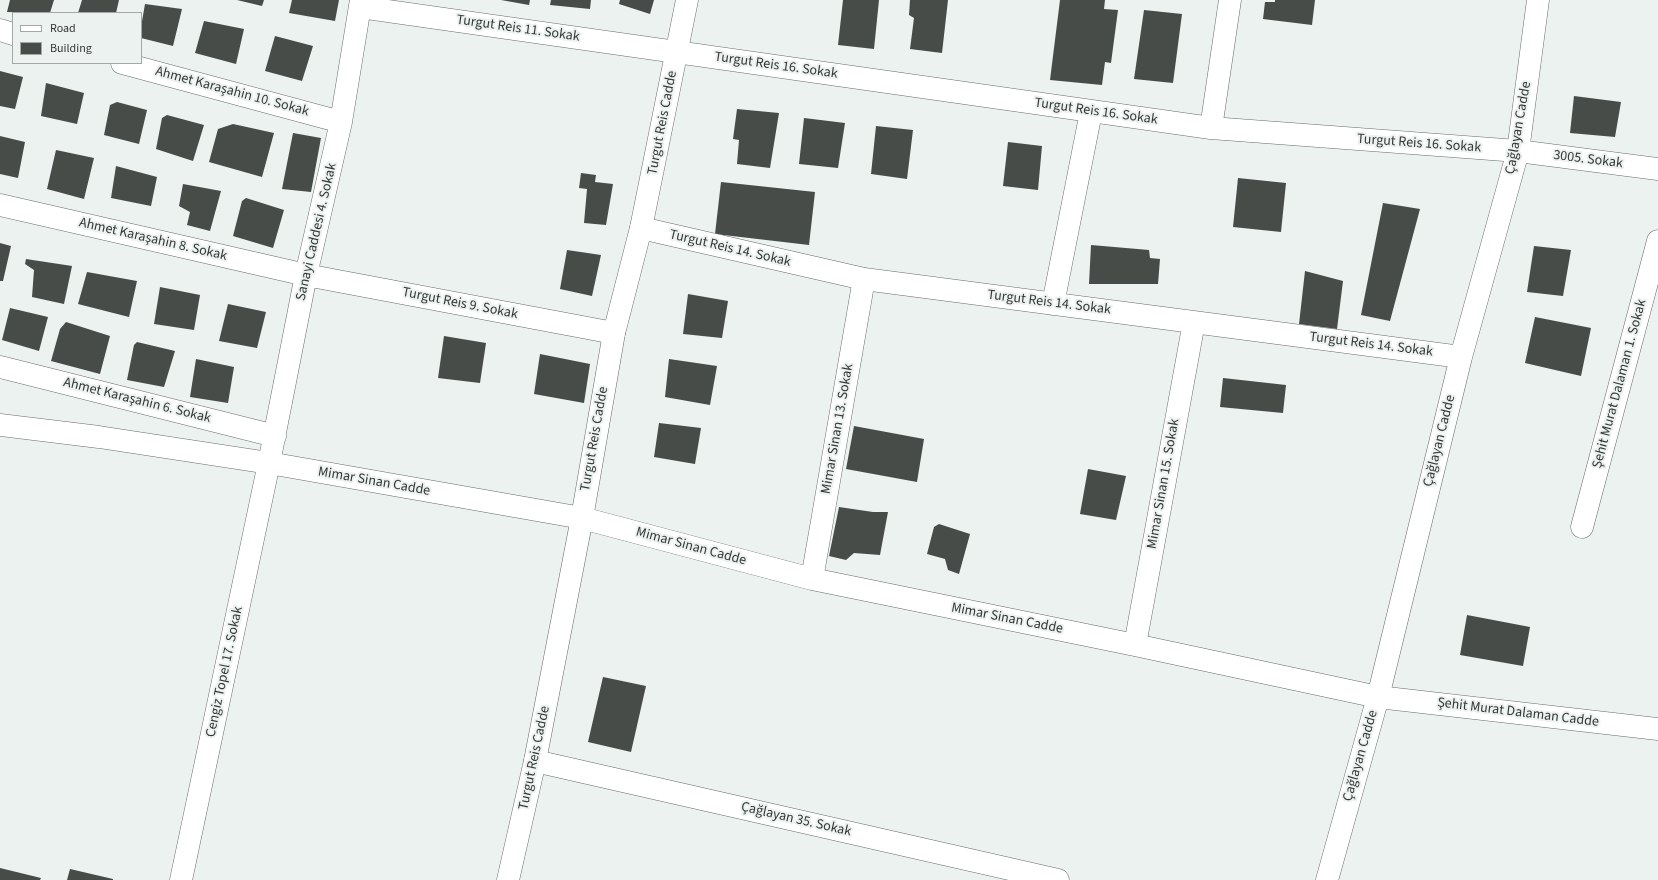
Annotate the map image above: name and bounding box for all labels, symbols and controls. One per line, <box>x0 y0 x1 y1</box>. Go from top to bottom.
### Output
legend <box>12 12 142 64</box>
street label: Turgut Reis 11. Sokak <box>455 12 581 46</box>
text: Road <box>50 20 76 37</box>
text: Building <box>50 40 92 57</box>
street label: Turgut Reis 16. Sokak <box>713 49 839 83</box>
street label: Ahmet Karaşahin 10. Sokak <box>153 63 311 121</box>
street label: Turgut Reis Cadde <box>645 69 681 177</box>
street label: Çağlayan Cadde <box>1503 80 1535 176</box>
street label: Turgut Reis 16. Sokak <box>1033 95 1159 129</box>
street label: Turgut Reis 16. Sokak <box>1356 131 1482 157</box>
street label: 3005. Sokak <box>1552 147 1624 173</box>
street label: Sanayi Caddesi 4. Sokak <box>293 162 341 302</box>
street label: Ahmet Karaşahin 8. Sokak <box>77 215 229 265</box>
street label: Turgut Reis 14. Sokak <box>668 227 792 271</box>
street label: Turgut Reis 9. Sokak <box>401 285 519 323</box>
street label: Turgut Reis 14. Sokak <box>986 287 1112 319</box>
street label: Şehit Murat Dalaman 1. Sokak <box>1589 298 1651 470</box>
street label: Turgut Reis 14. Sokak <box>1308 329 1434 361</box>
street label: Mimar Sinan 13. Sokak <box>818 363 858 495</box>
street label: Ahmet Karaşahin 6. Sokak <box>62 375 212 427</box>
street label: Turgut Reis Cadde <box>578 385 612 493</box>
street label: Çağlayan Cadde <box>1420 393 1460 489</box>
street label: Mimar Sinan 15. Sokak <box>1144 418 1184 550</box>
street label: Mimar Sinan Cadde <box>317 464 431 500</box>
street label: Mimar Sinan Cadde <box>634 524 748 570</box>
street label: Mimar Sinan Cadde <box>950 600 1064 638</box>
street label: Cengiz Topel 17. Sokak <box>203 605 247 739</box>
street label: Şehit Murat Dalaman Cadde <box>1436 695 1600 731</box>
street label: Turgut Reis Cadde <box>516 705 554 811</box>
street label: Çağlayan Cadde <box>1340 708 1382 804</box>
street label: Çağlayan 35. Sokak <box>739 799 853 841</box>

